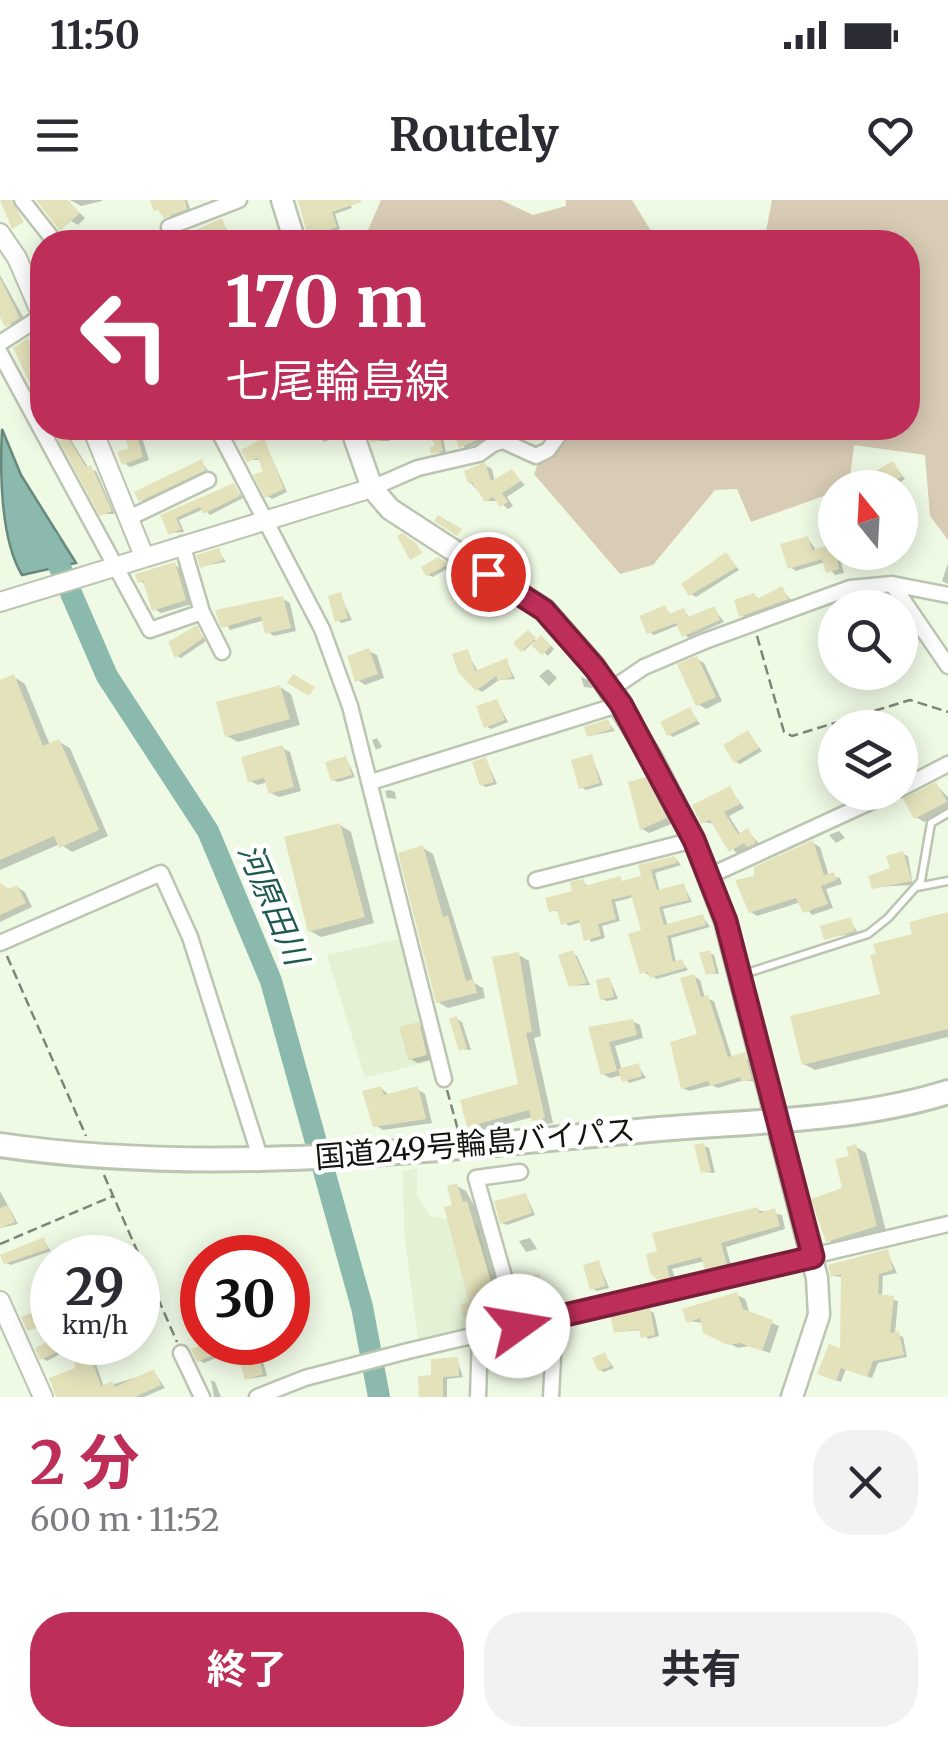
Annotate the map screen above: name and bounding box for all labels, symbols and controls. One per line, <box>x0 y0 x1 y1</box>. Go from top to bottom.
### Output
text: 11:50 <box>50 12 140 59</box>
text: Routely <box>389 107 559 163</box>
icon: menu <box>30 108 85 163</box>
icon: heart <box>863 108 918 163</box>
text: 170 m <box>225 258 426 346</box>
icon: left <box>60 270 190 400</box>
text: 七尾輪島線 <box>225 353 450 409</box>
north arrow <box>818 470 918 570</box>
map controls <box>818 470 918 810</box>
pin <box>446 532 531 617</box>
icon: arrive <box>461 547 516 602</box>
button: search <box>818 590 918 690</box>
button: layers <box>818 710 918 810</box>
water label: 河原田川 <box>230 837 318 973</box>
street label: 国道249号輪島バイパス <box>313 1110 636 1176</box>
speed limit sign: 30 <box>180 1235 310 1365</box>
text: 29 <box>65 1256 125 1319</box>
position arrow <box>466 1274 570 1378</box>
text: km/h <box>62 1309 128 1341</box>
text: 2 分 <box>30 1425 140 1500</box>
button: close <box>813 1430 918 1535</box>
text: 600 m · 11:52 <box>30 1500 220 1540</box>
button: 終了 <box>30 1612 464 1727</box>
button: 共有 <box>484 1612 918 1727</box>

